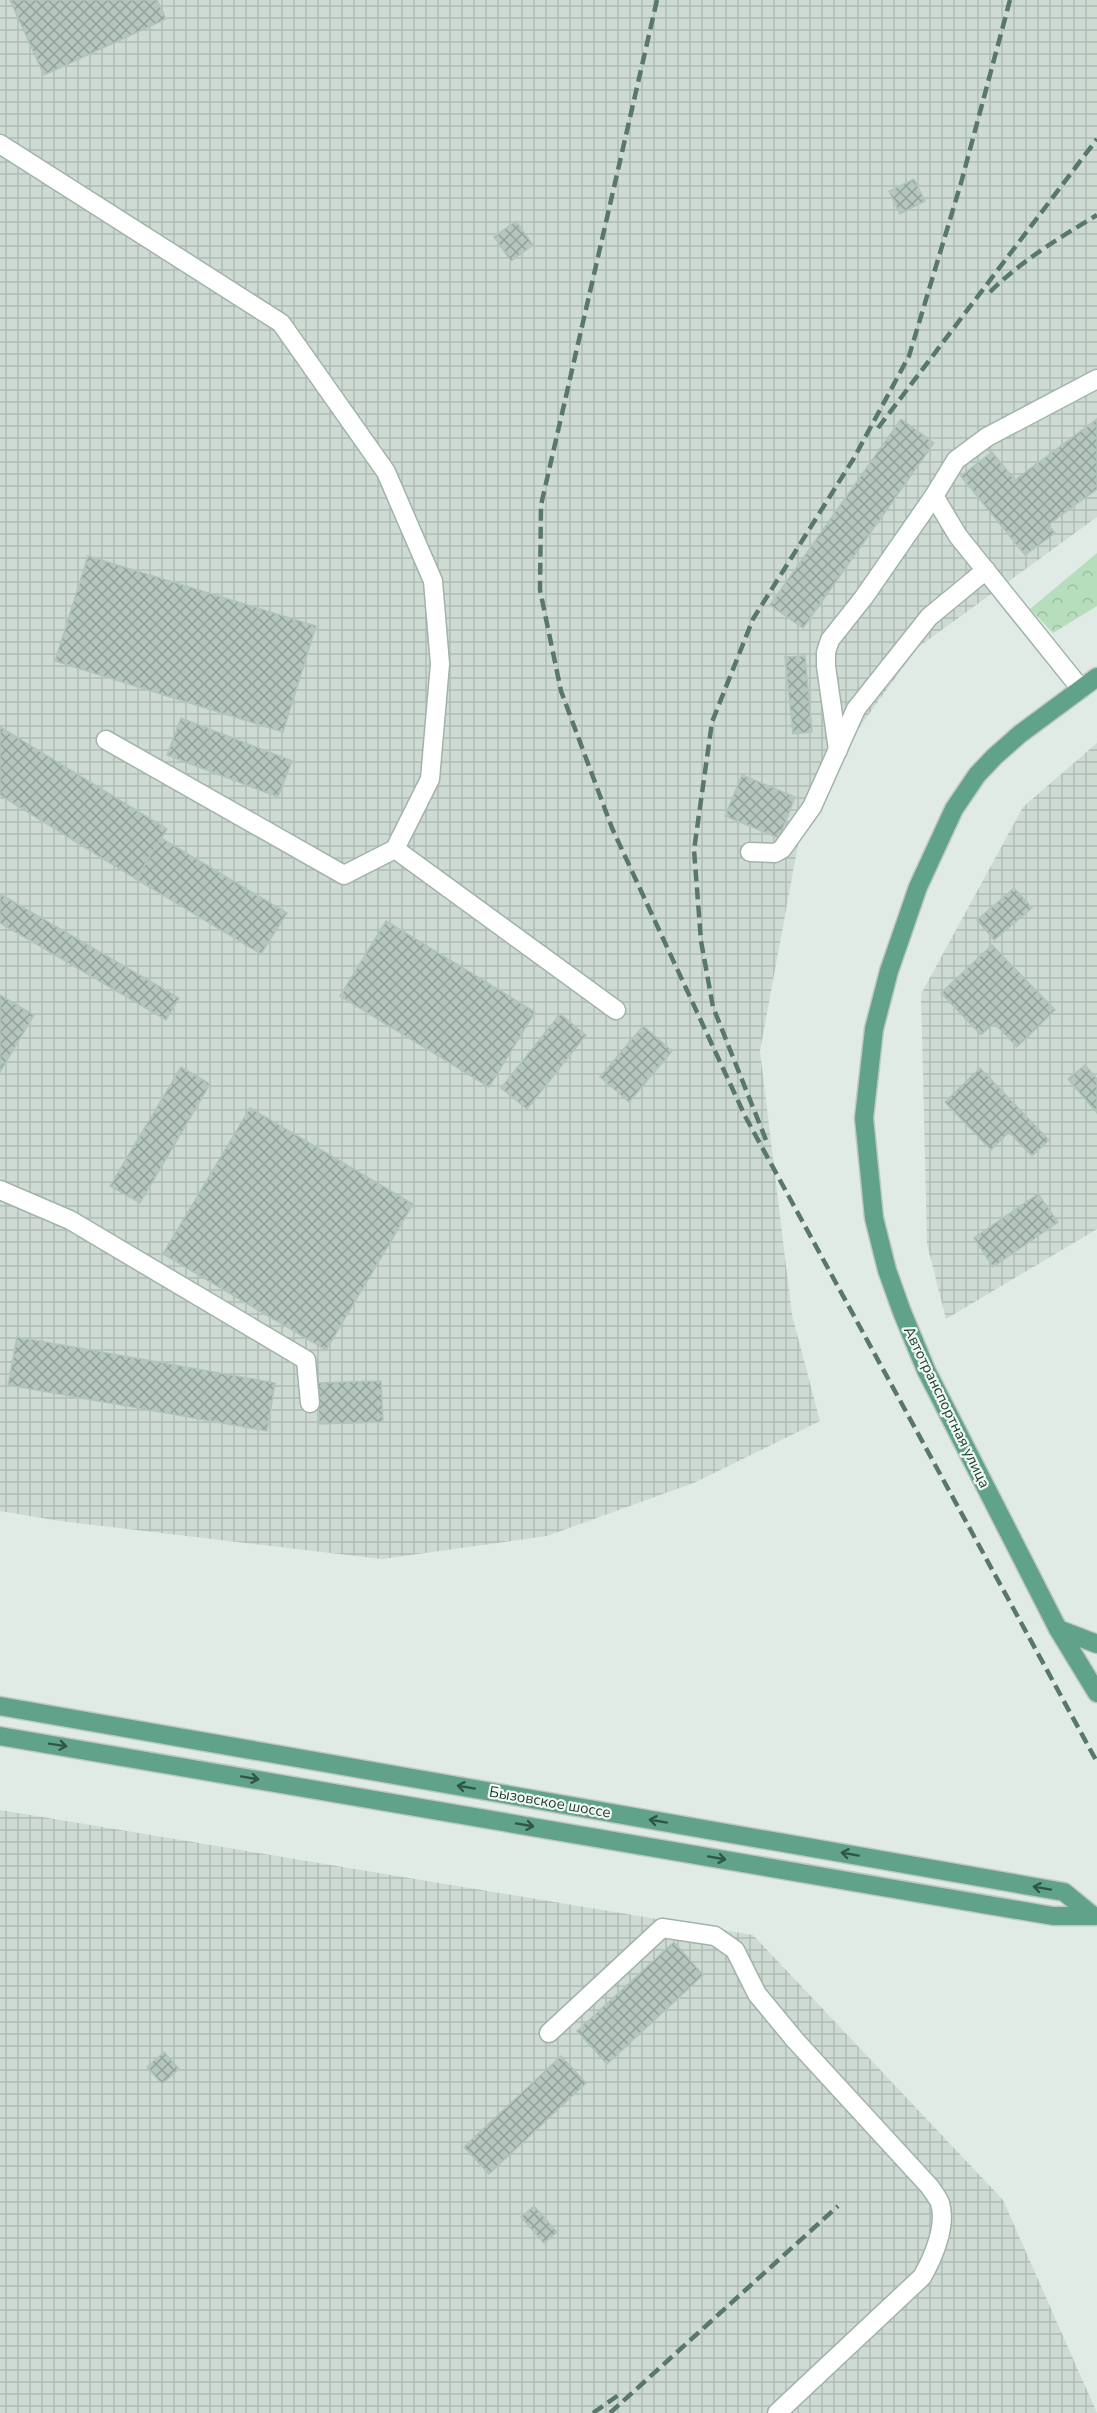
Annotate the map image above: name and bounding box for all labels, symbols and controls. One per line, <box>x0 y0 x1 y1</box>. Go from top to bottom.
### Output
street label: Автотранспортная улица <box>899 1323 995 1491</box>
one-way arrow <box>47 1740 67 1751</box>
one-way arrow <box>240 1772 259 1783</box>
one-way arrow <box>457 1781 476 1792</box>
street label: Бызовское шоссе <box>488 1781 612 1823</box>
one-way arrow <box>649 1815 668 1826</box>
one-way arrow <box>515 1820 534 1831</box>
one-way arrow <box>841 1849 861 1860</box>
one-way arrow <box>707 1853 726 1864</box>
one-way arrow <box>1033 1882 1053 1893</box>

